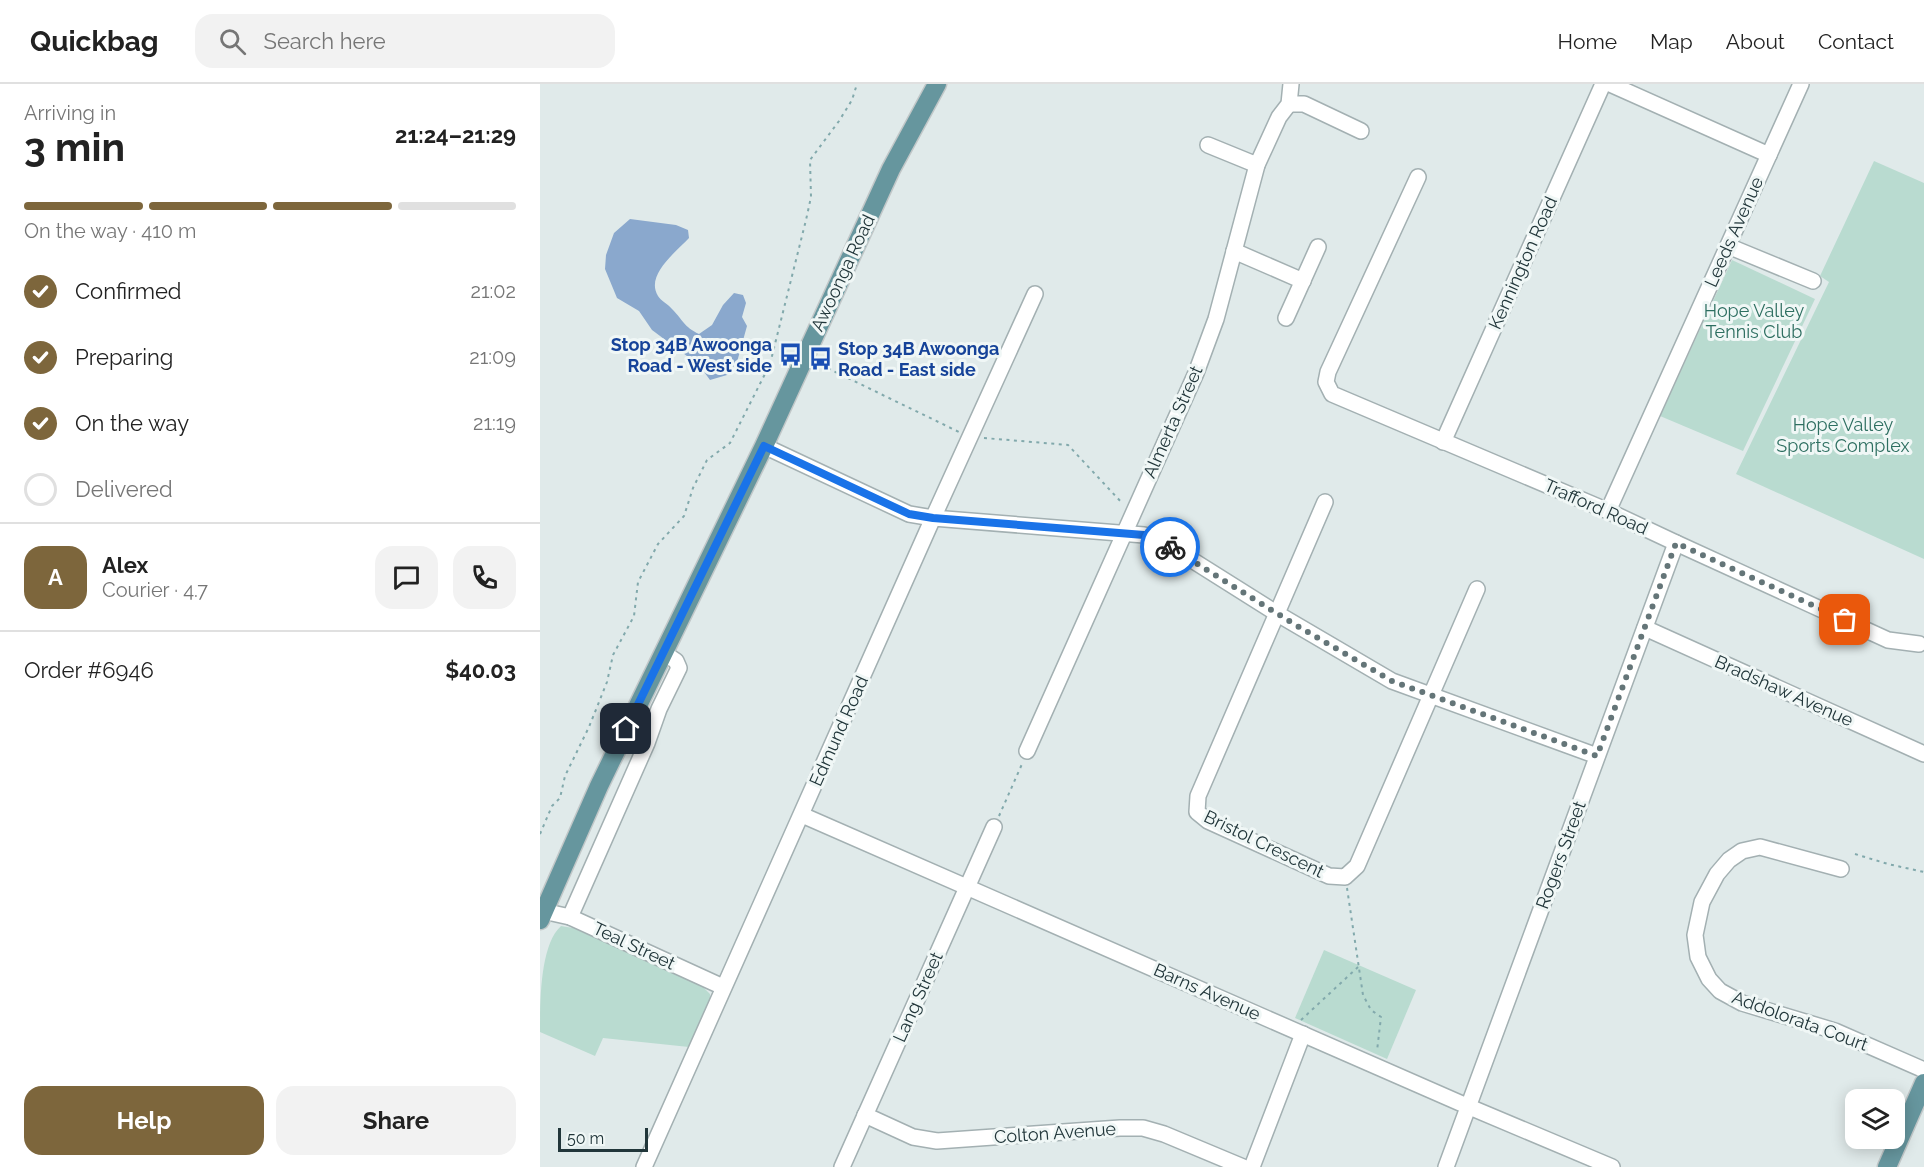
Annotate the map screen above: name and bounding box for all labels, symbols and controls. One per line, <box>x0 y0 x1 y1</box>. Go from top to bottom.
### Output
search box <box>195 14 615 68</box>
text: Quickbag <box>30 25 159 58</box>
icon: search <box>216 25 249 58</box>
text: Search here <box>264 28 386 54</box>
text: Home <box>1558 29 1617 54</box>
text: Map <box>1650 29 1693 54</box>
text: About <box>1726 29 1785 54</box>
text: Contact <box>1818 29 1894 54</box>
text: Arriving in <box>24 101 116 125</box>
text: 21:24–21:29 <box>395 122 516 148</box>
text: 3 min <box>24 124 125 170</box>
street label: Leeds Avenue <box>1700 173 1767 290</box>
street label: Kennington Road <box>1484 193 1561 332</box>
street label: Awoonga Road <box>806 211 879 335</box>
text: On the way · 410 m <box>24 219 196 243</box>
icon: check <box>24 275 57 308</box>
text: Confirmed <box>75 278 182 304</box>
text: 21:02 <box>471 279 516 303</box>
park label: Hope Valley Tennis Club <box>1704 300 1804 342</box>
place label: Stop 34B Awoonga Road - West side <box>611 334 772 376</box>
place label: Stop 34B Awoonga Road - East side <box>838 338 999 380</box>
icon: check <box>24 341 57 374</box>
bus stop icon: Stop 34B Awoonga Road - West side <box>777 342 803 368</box>
text: Preparing <box>75 344 173 370</box>
text: 21:09 <box>469 345 516 369</box>
bus stop icon: Stop 34B Awoonga Road - East side <box>807 346 833 372</box>
street label: Almerta Street <box>1138 362 1207 481</box>
icon: check <box>24 407 57 440</box>
text: On the way <box>75 410 189 436</box>
text: 21:19 <box>473 411 516 435</box>
park label: Hope Valley Sports Complex <box>1776 414 1910 456</box>
street label: Trafford Road <box>1541 474 1651 539</box>
text: Delivered <box>75 476 173 502</box>
courier <box>1140 517 1200 577</box>
icon: bike <box>1154 531 1187 564</box>
button: chat <box>375 546 438 609</box>
button: phone <box>453 546 516 609</box>
text: Alex <box>102 552 148 578</box>
text: A <box>48 564 63 590</box>
text: Courier · 4.7 <box>102 578 208 602</box>
pin <box>1819 594 1870 645</box>
icon: bag <box>1828 603 1861 636</box>
street label: Bradshaw Avenue <box>1712 651 1857 731</box>
text: Order #6946 <box>24 657 154 683</box>
text: $40.03 <box>445 657 516 683</box>
street label: Edmund Road <box>805 672 872 789</box>
pin <box>600 703 651 754</box>
icon: home <box>609 712 642 745</box>
street label: Rogers Street <box>1531 798 1590 912</box>
street label: Bristol Crescent <box>1201 805 1328 882</box>
street label: Teal Street <box>590 917 679 974</box>
street label: Lang Street <box>888 948 947 1045</box>
street label: Barns Avenue <box>1151 959 1264 1025</box>
street label: Addolorata Court <box>1729 986 1871 1055</box>
button: Help <box>24 1086 264 1155</box>
button: Share <box>276 1086 516 1155</box>
map controls <box>1845 1089 1905 1149</box>
button: layers <box>1845 1089 1905 1149</box>
street label: Colton Avenue <box>993 1118 1117 1147</box>
scale bar <box>558 1125 648 1152</box>
text: 50 m <box>567 1129 604 1148</box>

